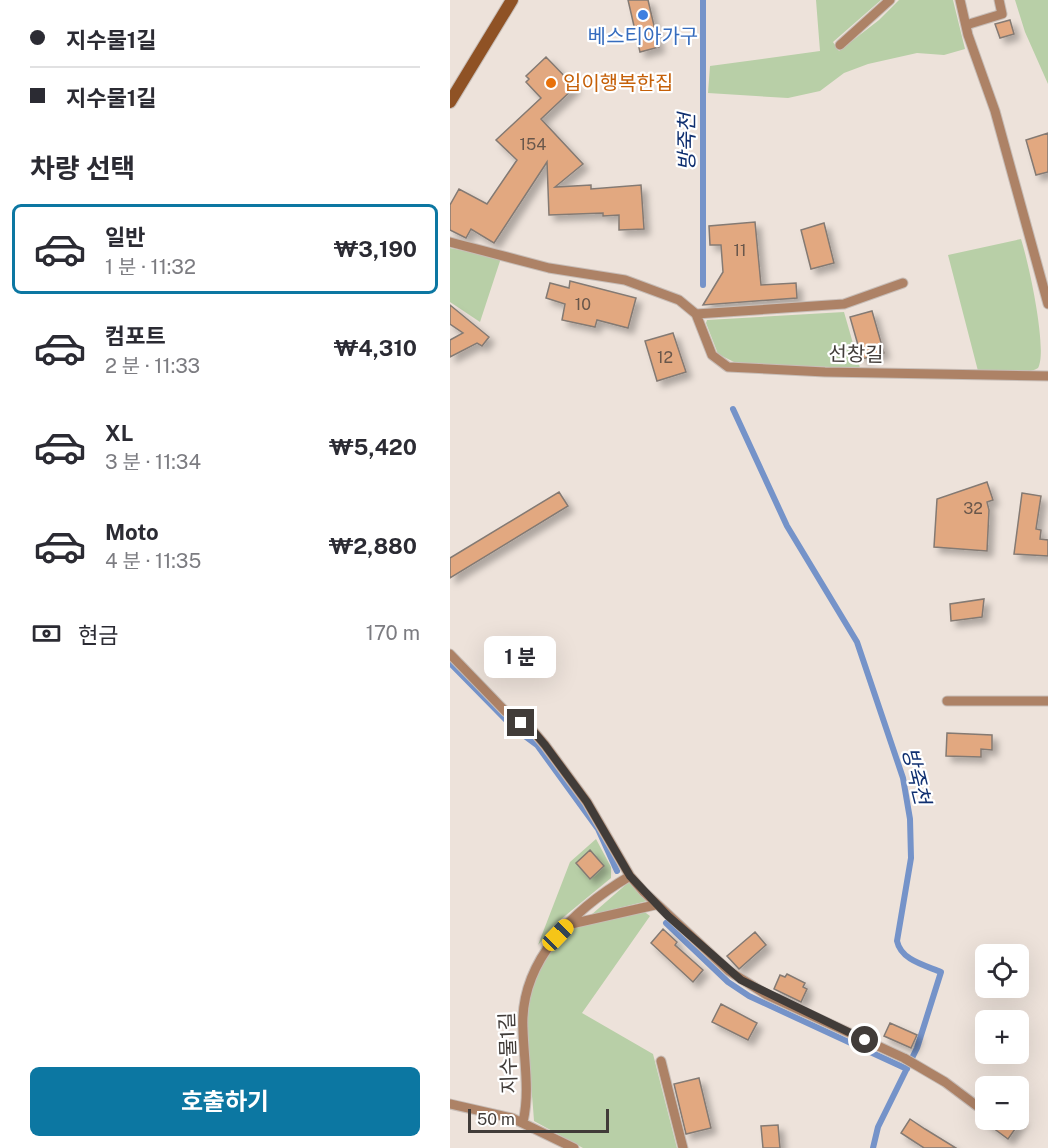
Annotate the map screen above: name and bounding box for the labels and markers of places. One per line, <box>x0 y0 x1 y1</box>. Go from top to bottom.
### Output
marker: 베스티아가구 <box>636 8 650 22</box>
place label: 베스티아가구 <box>588 24 698 48</box>
place label: 입이행복한집 <box>563 71 673 95</box>
marker: 입이행복한집 <box>544 76 558 90</box>

